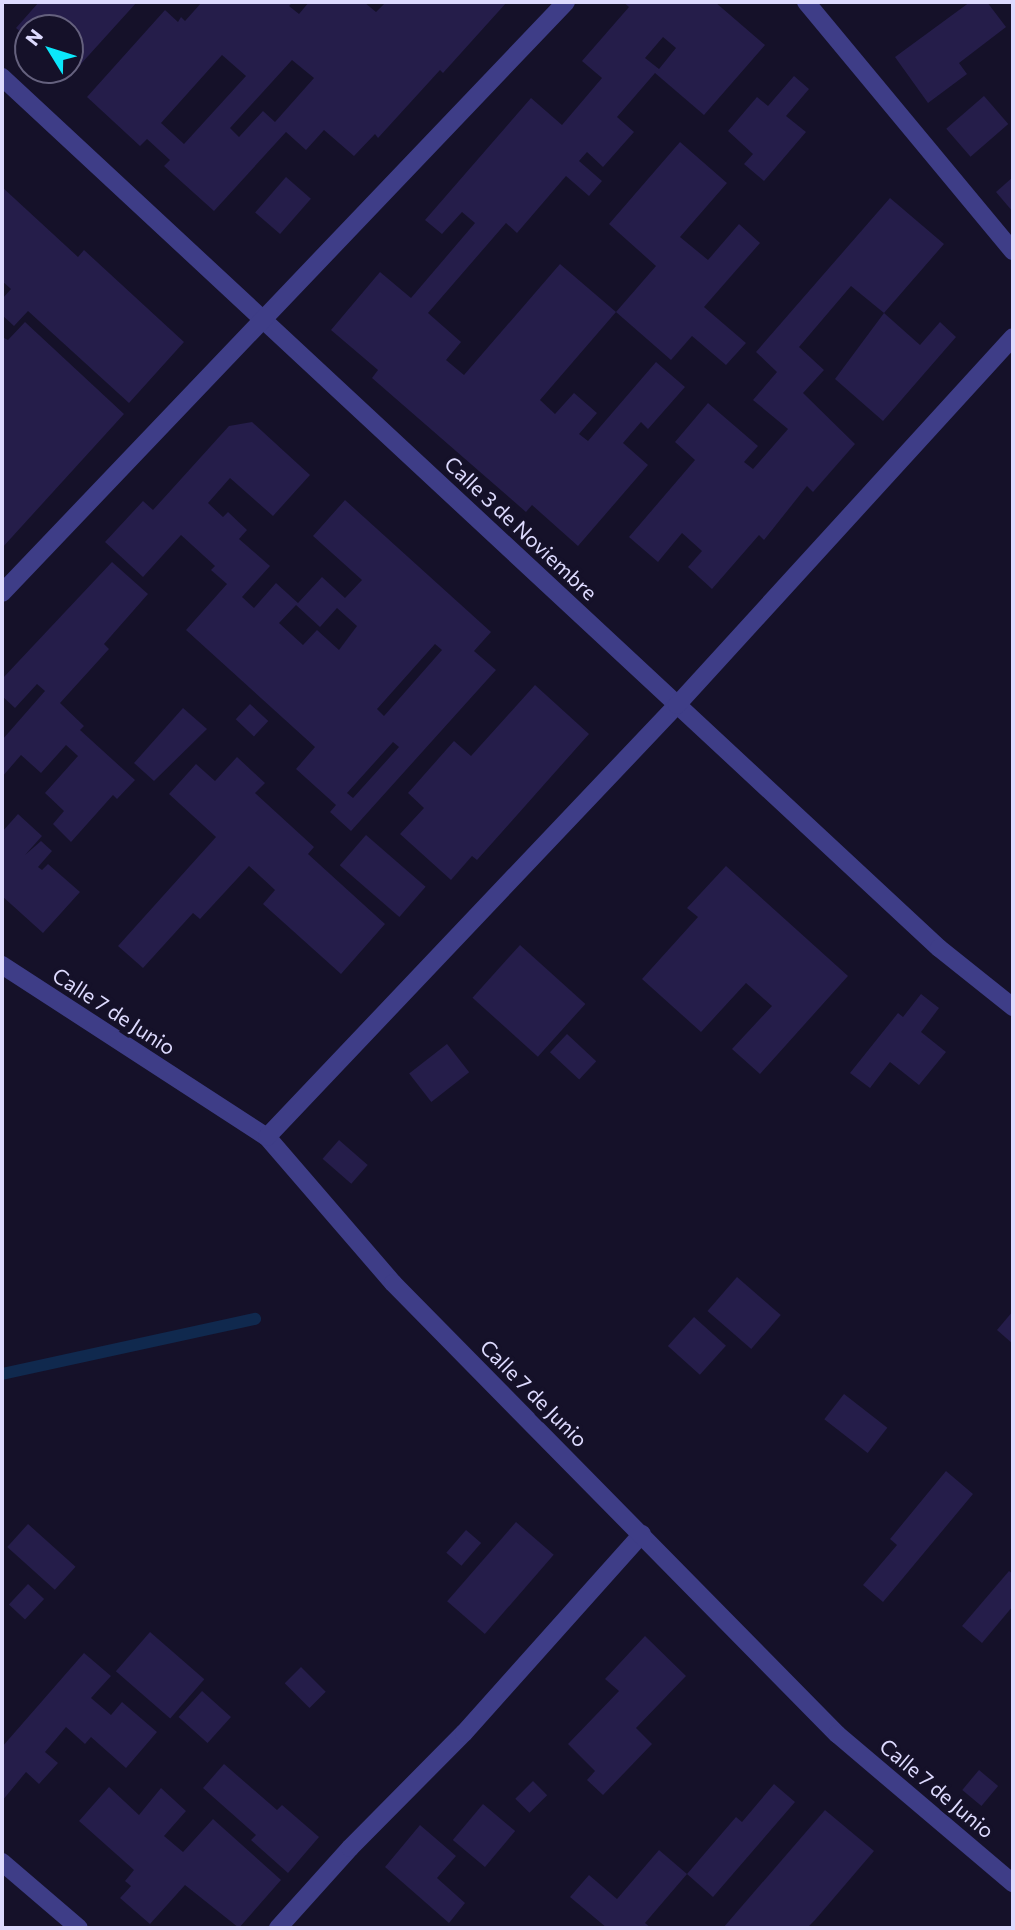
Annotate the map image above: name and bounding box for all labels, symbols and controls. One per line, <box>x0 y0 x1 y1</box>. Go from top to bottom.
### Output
north arrow <box>14 14 84 84</box>
text: N <box>20 24 47 50</box>
street label: Calle 3 de Noviembre <box>439 451 603 605</box>
street label: Calle 7 de Junio <box>48 962 180 1060</box>
street label: Calle 7 de Junio <box>475 1334 593 1452</box>
street label: Calle 7 de Junio <box>875 1733 999 1843</box>

